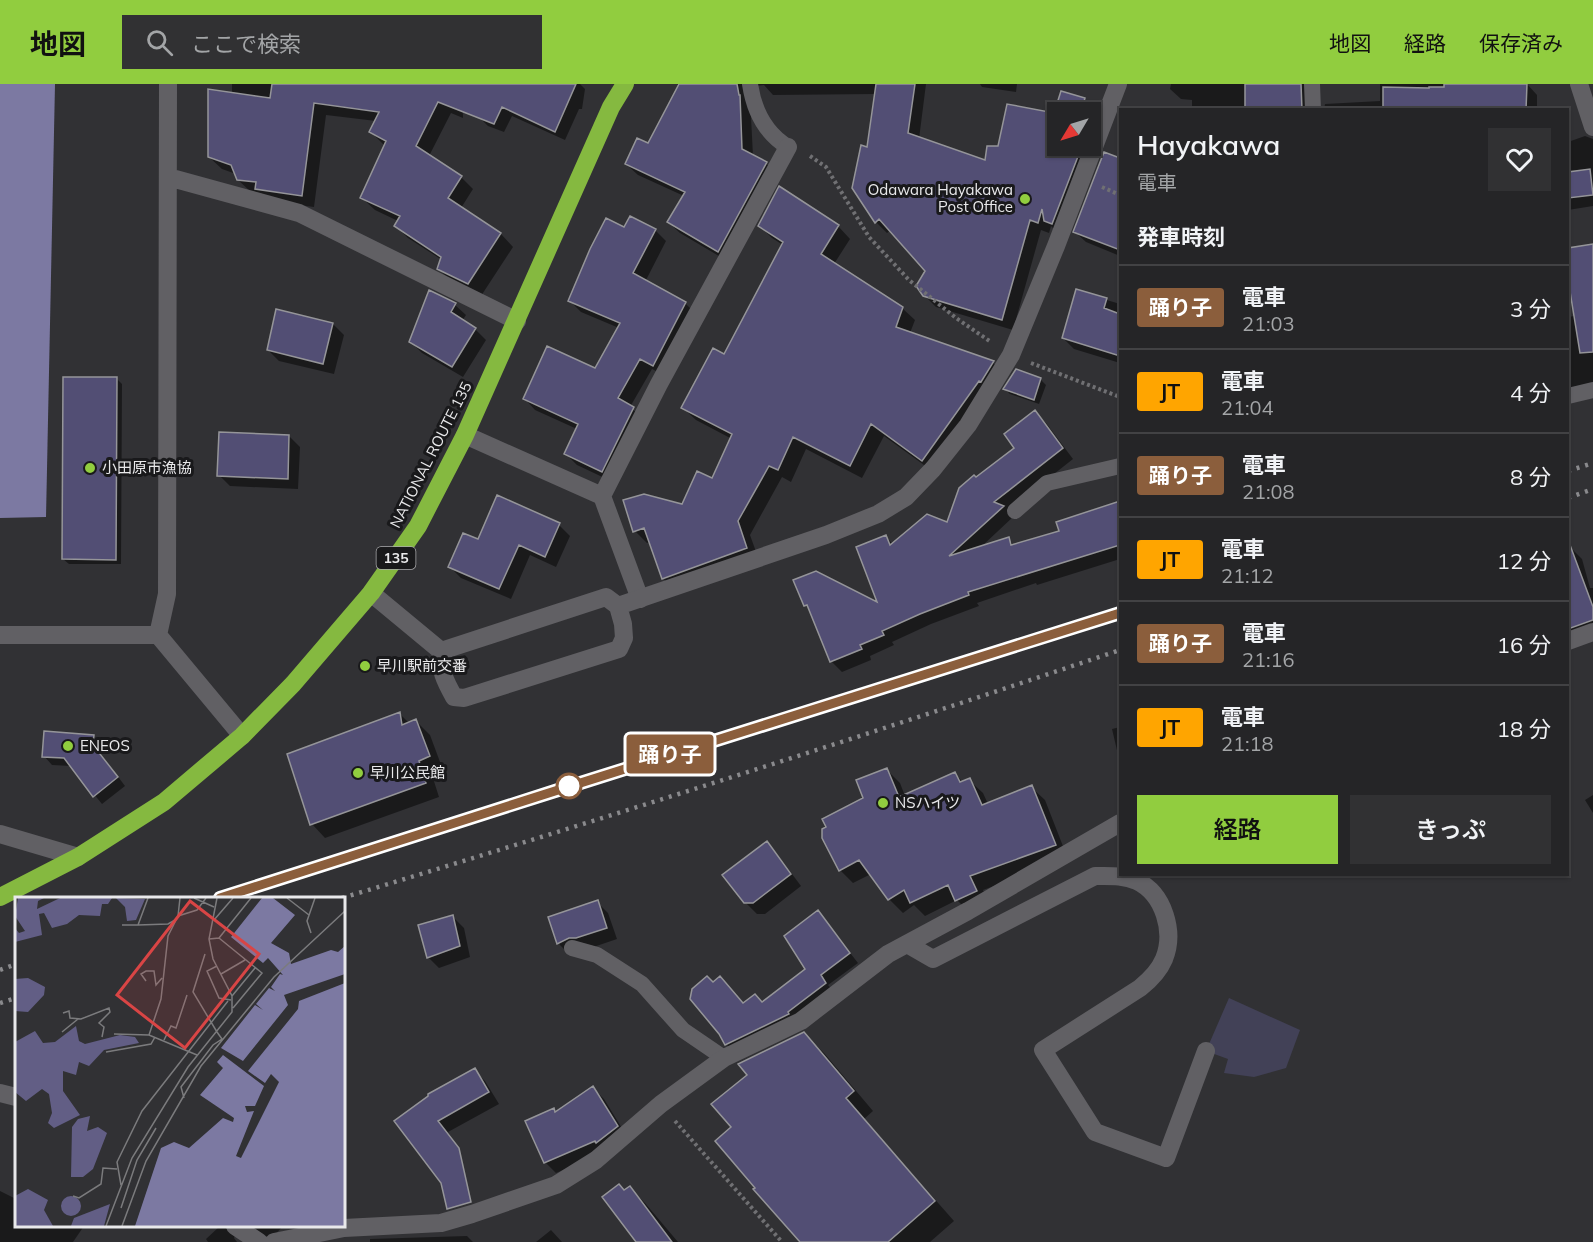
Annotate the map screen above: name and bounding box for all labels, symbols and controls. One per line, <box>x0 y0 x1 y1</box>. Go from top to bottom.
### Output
search box <box>122 15 542 69</box>
text: 地図 <box>30 26 86 61</box>
icon: search <box>143 26 176 59</box>
text: ここで検索 <box>191 30 301 58</box>
text: 地図 <box>1329 30 1371 56</box>
text: 経路 <box>1404 30 1446 56</box>
text: 保存済み <box>1479 30 1563 56</box>
north arrow <box>1047 102 1101 156</box>
map controls <box>1047 102 1101 156</box>
text: Hayakawa <box>1137 127 1280 162</box>
button: heart <box>1488 128 1551 191</box>
text: 電車 <box>1137 170 1177 195</box>
place label: Odawara Hayakawa Post Office <box>868 180 1013 216</box>
marker: Odawara Hayakawa Post Office <box>1018 192 1032 206</box>
text: 発車時刻 <box>1137 223 1225 251</box>
text: 電車 <box>1242 283 1286 311</box>
text: 踊り子 <box>1149 294 1212 320</box>
text: 3 分 <box>1510 295 1551 323</box>
text: 21:03 <box>1242 311 1295 336</box>
text: 電車 <box>1221 367 1265 395</box>
street label: NATIONAL ROUTE 135 <box>385 378 476 531</box>
text: JT <box>1160 378 1180 404</box>
text: 4 分 <box>1510 379 1551 407</box>
text: 21:04 <box>1221 395 1274 420</box>
text: 電車 <box>1242 451 1286 479</box>
place label: 小田原市漁協 <box>102 458 192 477</box>
marker: 小田原市漁協 <box>83 461 97 475</box>
text: 踊り子 <box>1149 462 1212 488</box>
text: 8 分 <box>1510 463 1551 491</box>
text: 21:08 <box>1242 479 1295 504</box>
text: 電車 <box>1221 535 1265 563</box>
text: JT <box>1160 546 1180 572</box>
road number: 135 <box>376 547 416 569</box>
text: 12 分 <box>1497 547 1551 575</box>
text: 21:12 <box>1221 563 1274 588</box>
text: 電車 <box>1242 619 1286 647</box>
text: 踊り子 <box>1149 630 1212 656</box>
text: 16 分 <box>1497 631 1551 659</box>
text: 21:16 <box>1242 647 1295 672</box>
place label: 早川駅前交番 <box>377 656 467 675</box>
marker: 早川駅前交番 <box>358 659 372 673</box>
text: 電車 <box>1221 703 1265 731</box>
text: JT <box>1160 714 1180 740</box>
text: 18 分 <box>1497 715 1551 743</box>
text: 21:18 <box>1221 731 1274 756</box>
line badge: 踊り子 <box>636 734 704 774</box>
place label: ENEOS <box>80 736 130 755</box>
marker: ENEOS <box>61 739 75 753</box>
text: 踊り子 <box>639 741 702 767</box>
place label: 早川公民館 <box>370 763 445 782</box>
marker: 早川公民館 <box>351 766 365 780</box>
unlabelled marker <box>556 773 582 799</box>
place label: NSハイツ <box>895 793 960 812</box>
button: 経路 <box>1137 795 1338 864</box>
button: きっぷ <box>1350 795 1551 864</box>
marker: NSハイツ <box>876 796 890 810</box>
inset map <box>15 897 345 1227</box>

